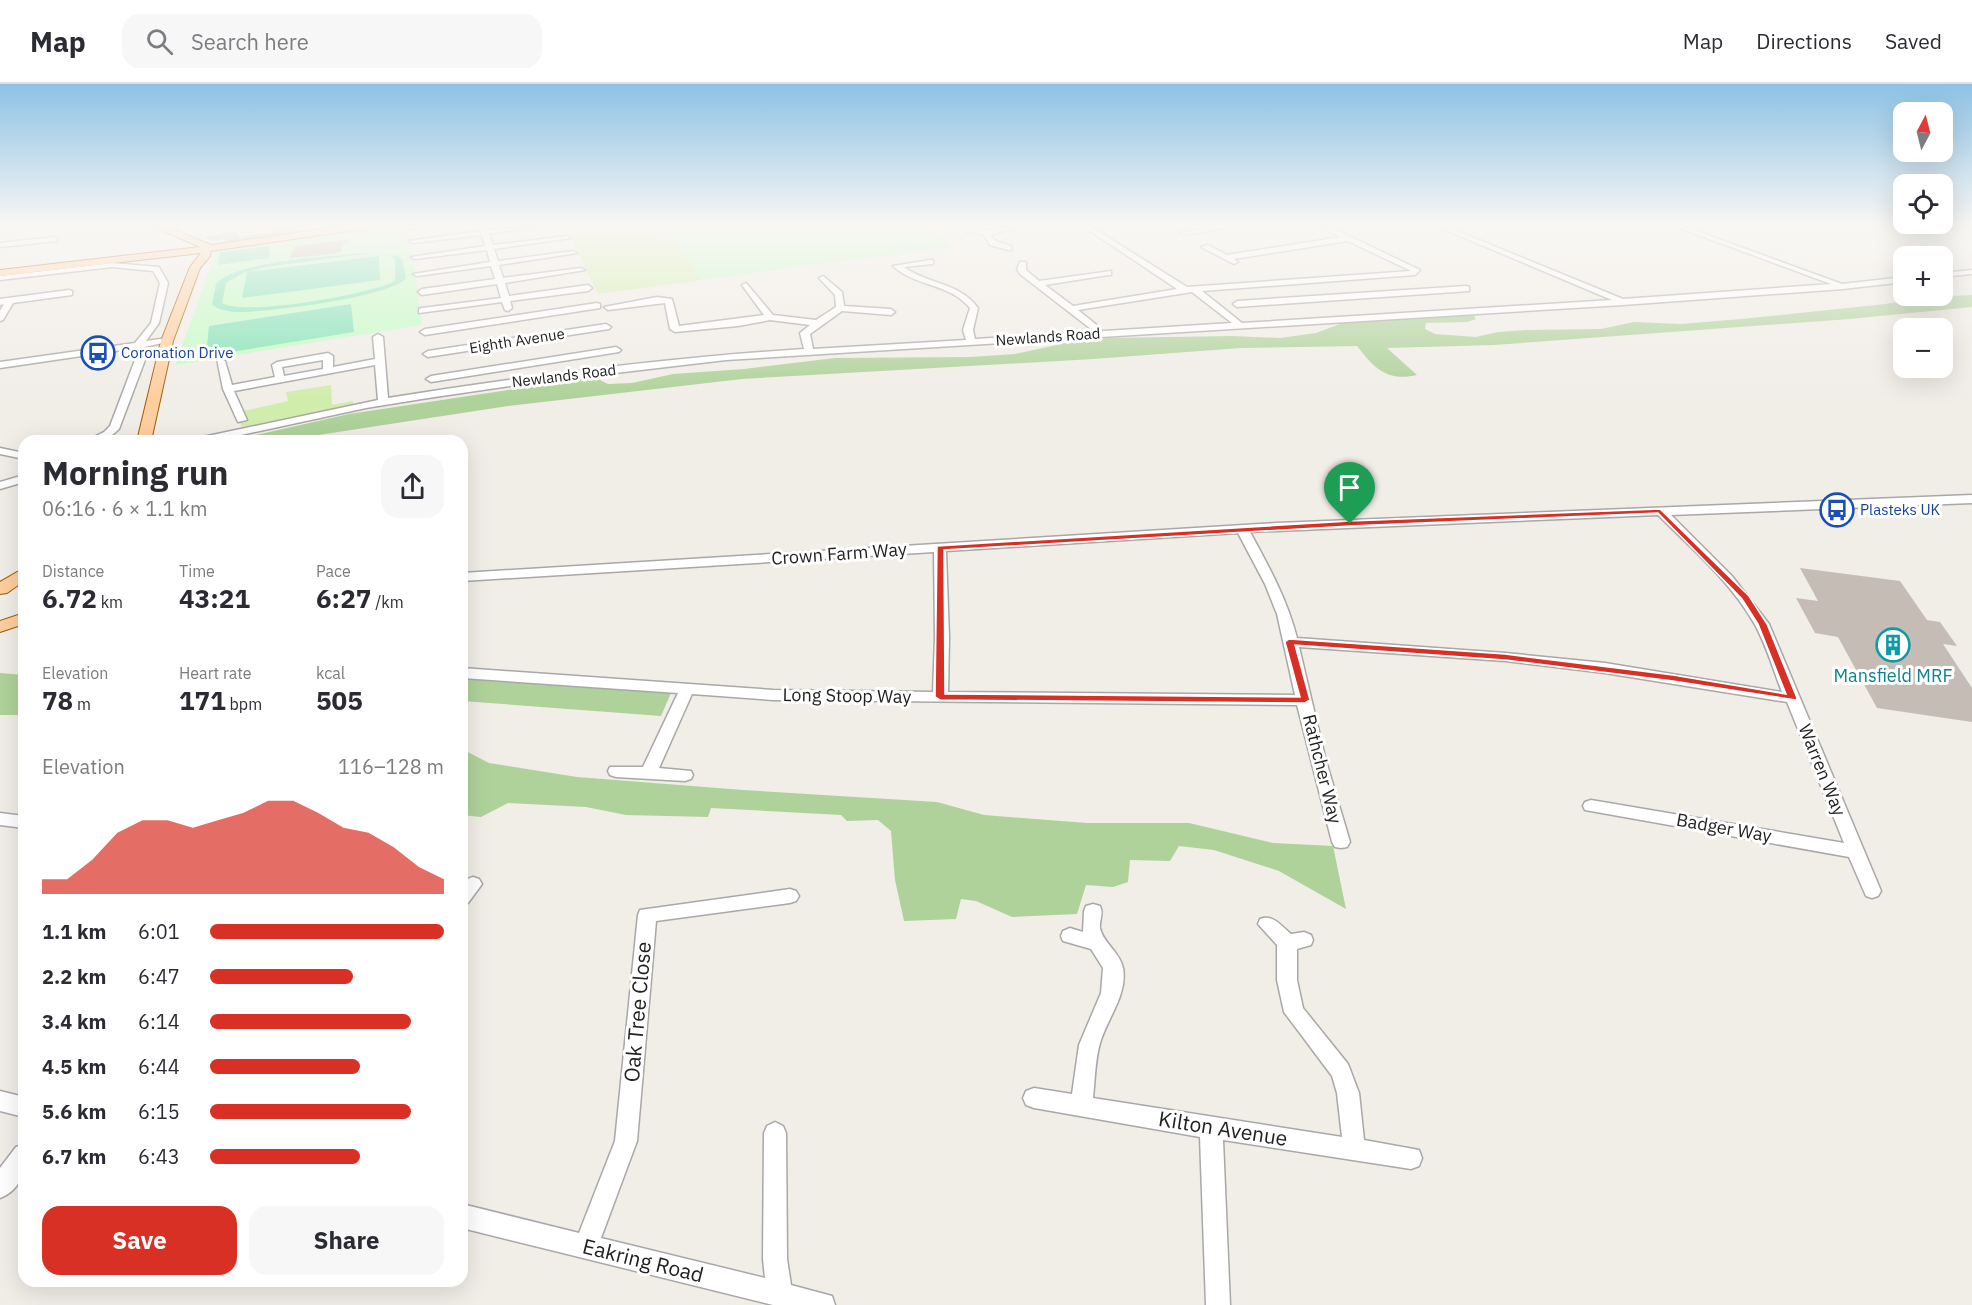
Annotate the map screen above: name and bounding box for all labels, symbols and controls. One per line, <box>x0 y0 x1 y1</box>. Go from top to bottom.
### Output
search box <box>122 14 542 68</box>
text: Map <box>30 23 86 60</box>
icon: search <box>143 25 176 58</box>
text: Search here <box>191 27 309 56</box>
text: Map <box>1683 27 1723 55</box>
text: Directions <box>1756 27 1852 55</box>
text: Saved <box>1885 27 1942 55</box>
north arrow <box>1893 102 1953 162</box>
map controls <box>1893 102 1953 378</box>
button: locate <box>1893 174 1953 234</box>
button: + <box>1893 246 1953 306</box>
button: − <box>1893 318 1953 378</box>
street label: Newlands Road <box>995 323 1101 350</box>
street label: Eighth Avenue <box>468 324 566 357</box>
bus stop icon: Coronation Drive <box>80 335 116 371</box>
place label: Coronation Drive <box>121 343 233 362</box>
street label: Newlands Road <box>511 360 617 391</box>
text: Morning run <box>42 451 228 494</box>
button: share <box>381 455 444 518</box>
pin <box>1324 462 1375 524</box>
icon: arrive <box>1333 471 1366 504</box>
bus stop icon: Plasteks UK <box>1819 492 1855 528</box>
text: 06:16 · 6 × 1.1 km <box>42 495 207 522</box>
place label: Plasteks UK <box>1860 500 1941 519</box>
street label: Crown Farm Way <box>770 537 908 570</box>
text: Distance <box>42 561 104 581</box>
text: Time <box>179 561 215 581</box>
text: Pace <box>316 561 351 581</box>
text: 6.72 <box>42 581 97 615</box>
text: 43:21 <box>179 581 250 615</box>
text: 6:27 <box>316 581 371 615</box>
text: km <box>97 592 123 612</box>
text: /km <box>371 592 404 612</box>
building icon: Mansfield MRF <box>1875 627 1911 663</box>
text: Elevation <box>42 663 108 683</box>
text: Heart rate <box>179 663 252 683</box>
text: kcal <box>316 663 345 683</box>
place label: Mansfield MRF <box>1834 664 1953 687</box>
text: 78 <box>42 683 73 717</box>
text: 171 <box>179 683 226 717</box>
text: 505 <box>316 683 363 717</box>
street label: Long Stoop Way <box>782 683 912 708</box>
text: m <box>73 694 91 714</box>
text: bpm <box>226 694 262 714</box>
street label: Rathcher Way <box>1298 712 1347 826</box>
street label: Warren Way <box>1794 720 1851 819</box>
text: Elevation <box>42 753 125 780</box>
text: 116–128 m <box>338 753 444 780</box>
street label: Badger Way <box>1675 808 1774 847</box>
text: 1.1 km <box>42 918 106 945</box>
text: 6:01 <box>138 918 180 945</box>
street label: Oak Tree Close <box>617 940 657 1083</box>
text: 2.2 km <box>42 963 106 990</box>
text: 6:47 <box>138 963 180 990</box>
text: 3.4 km <box>42 1008 106 1035</box>
text: 6:14 <box>138 1008 180 1035</box>
text: 4.5 km <box>42 1053 106 1080</box>
text: 6:44 <box>138 1053 180 1080</box>
text: 5.6 km <box>42 1098 106 1125</box>
text: 6:15 <box>138 1098 180 1125</box>
street label: Kilton Avenue <box>1157 1104 1290 1152</box>
text: 6.7 km <box>42 1143 106 1170</box>
text: 6:43 <box>138 1143 180 1170</box>
button: Save <box>42 1206 237 1275</box>
button: Share <box>249 1206 444 1275</box>
street label: Eakring Road <box>580 1231 707 1289</box>

